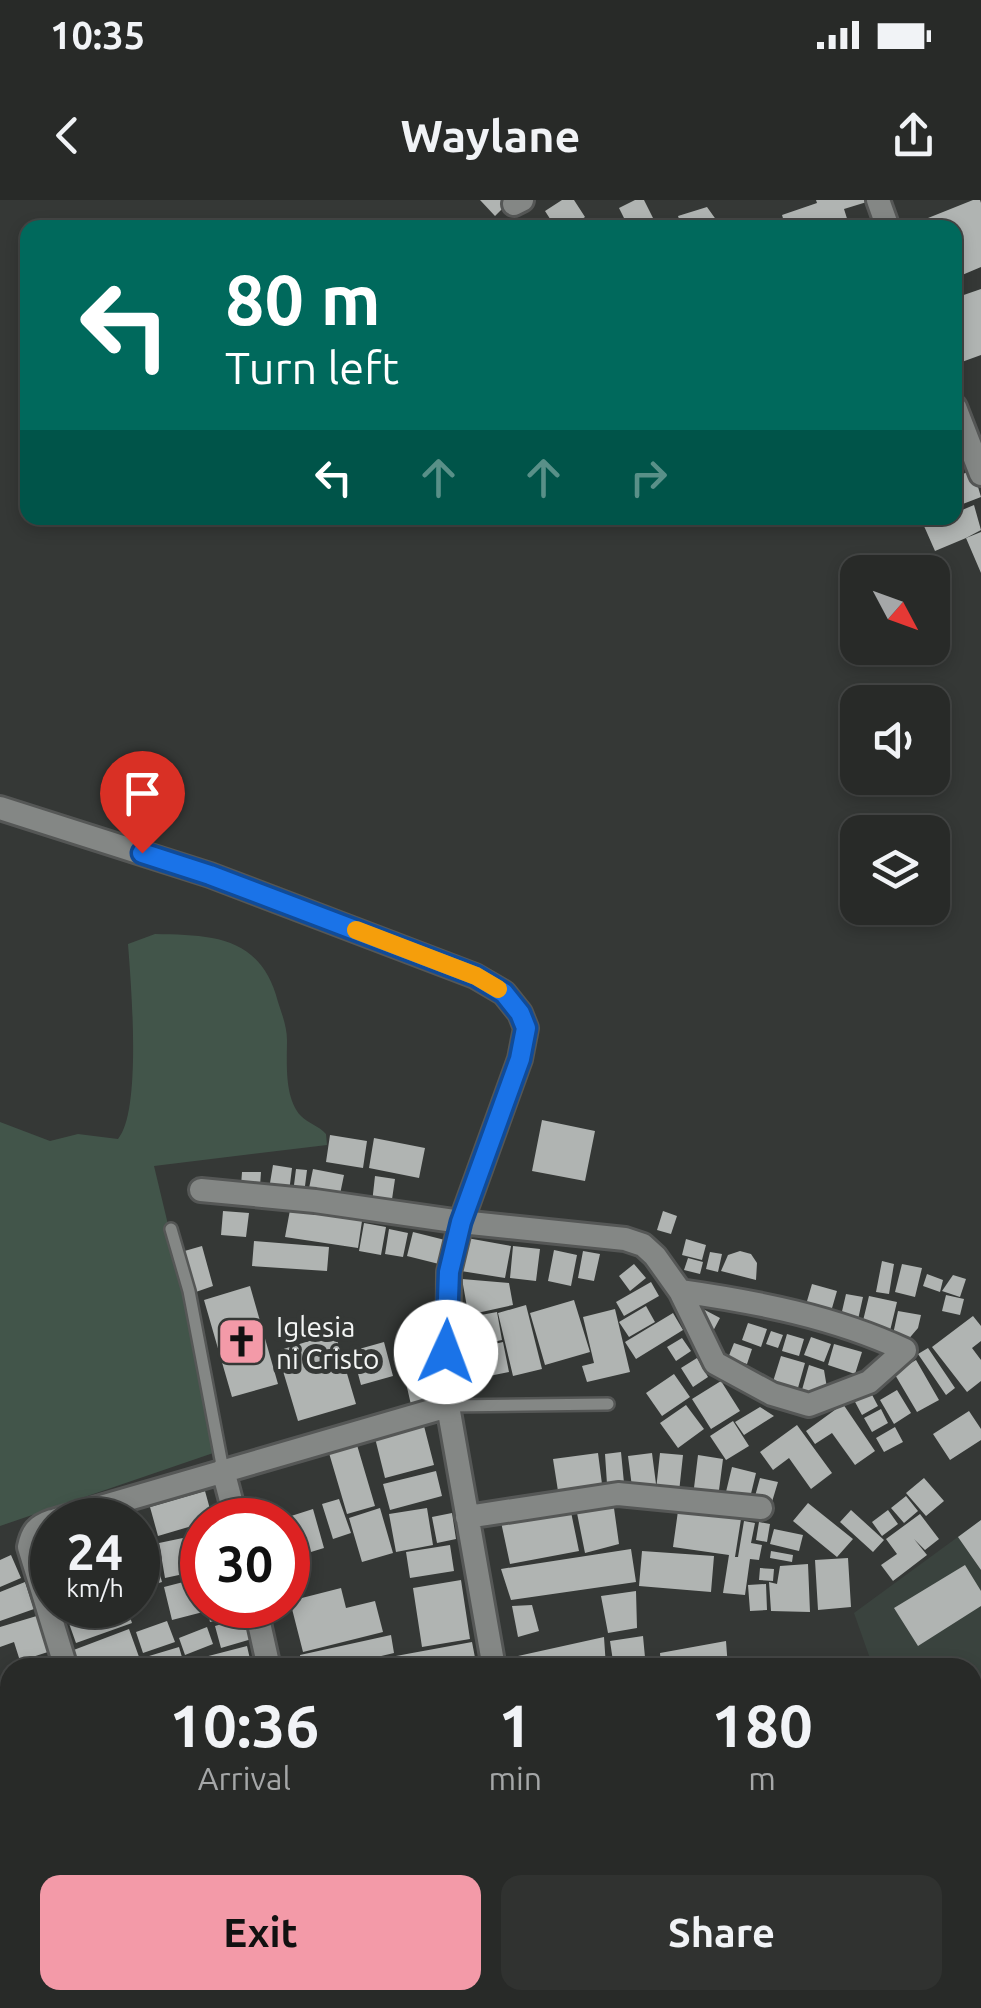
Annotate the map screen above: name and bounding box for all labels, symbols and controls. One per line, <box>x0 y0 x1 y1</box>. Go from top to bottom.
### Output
text: 10:35 <box>50 14 145 56</box>
icon: back <box>40 108 95 163</box>
icon: share <box>886 108 941 163</box>
text: Waylane <box>401 110 580 161</box>
icon: left <box>60 260 190 390</box>
text: 80 m <box>225 260 381 338</box>
text: Turn left <box>225 342 399 393</box>
icon: left <box>306 450 361 505</box>
icon: ahead <box>411 450 466 505</box>
icon: ahead <box>516 450 571 505</box>
icon: right <box>621 450 676 505</box>
north arrow <box>840 555 950 665</box>
map controls <box>840 555 950 925</box>
button: sound <box>840 685 950 795</box>
pin <box>100 751 185 854</box>
icon: arrive <box>115 766 170 821</box>
button: layers <box>840 815 950 925</box>
position arrow <box>394 1300 498 1404</box>
place label: Iglesia ni Cristo <box>276 1311 379 1374</box>
church icon: Iglesia ni Cristo <box>215 1316 267 1368</box>
speed limit sign: 30 <box>180 1498 310 1628</box>
text: 24 <box>67 1523 123 1579</box>
text: km/h <box>66 1574 124 1602</box>
text: 10:36 <box>169 1691 319 1758</box>
text: 1 <box>498 1691 532 1758</box>
text: 180 <box>711 1691 813 1758</box>
text: Arrival <box>198 1760 291 1796</box>
text: min <box>488 1760 542 1796</box>
text: m <box>748 1760 776 1796</box>
button: Exit <box>40 1875 481 1990</box>
button: Share <box>501 1875 942 1990</box>

